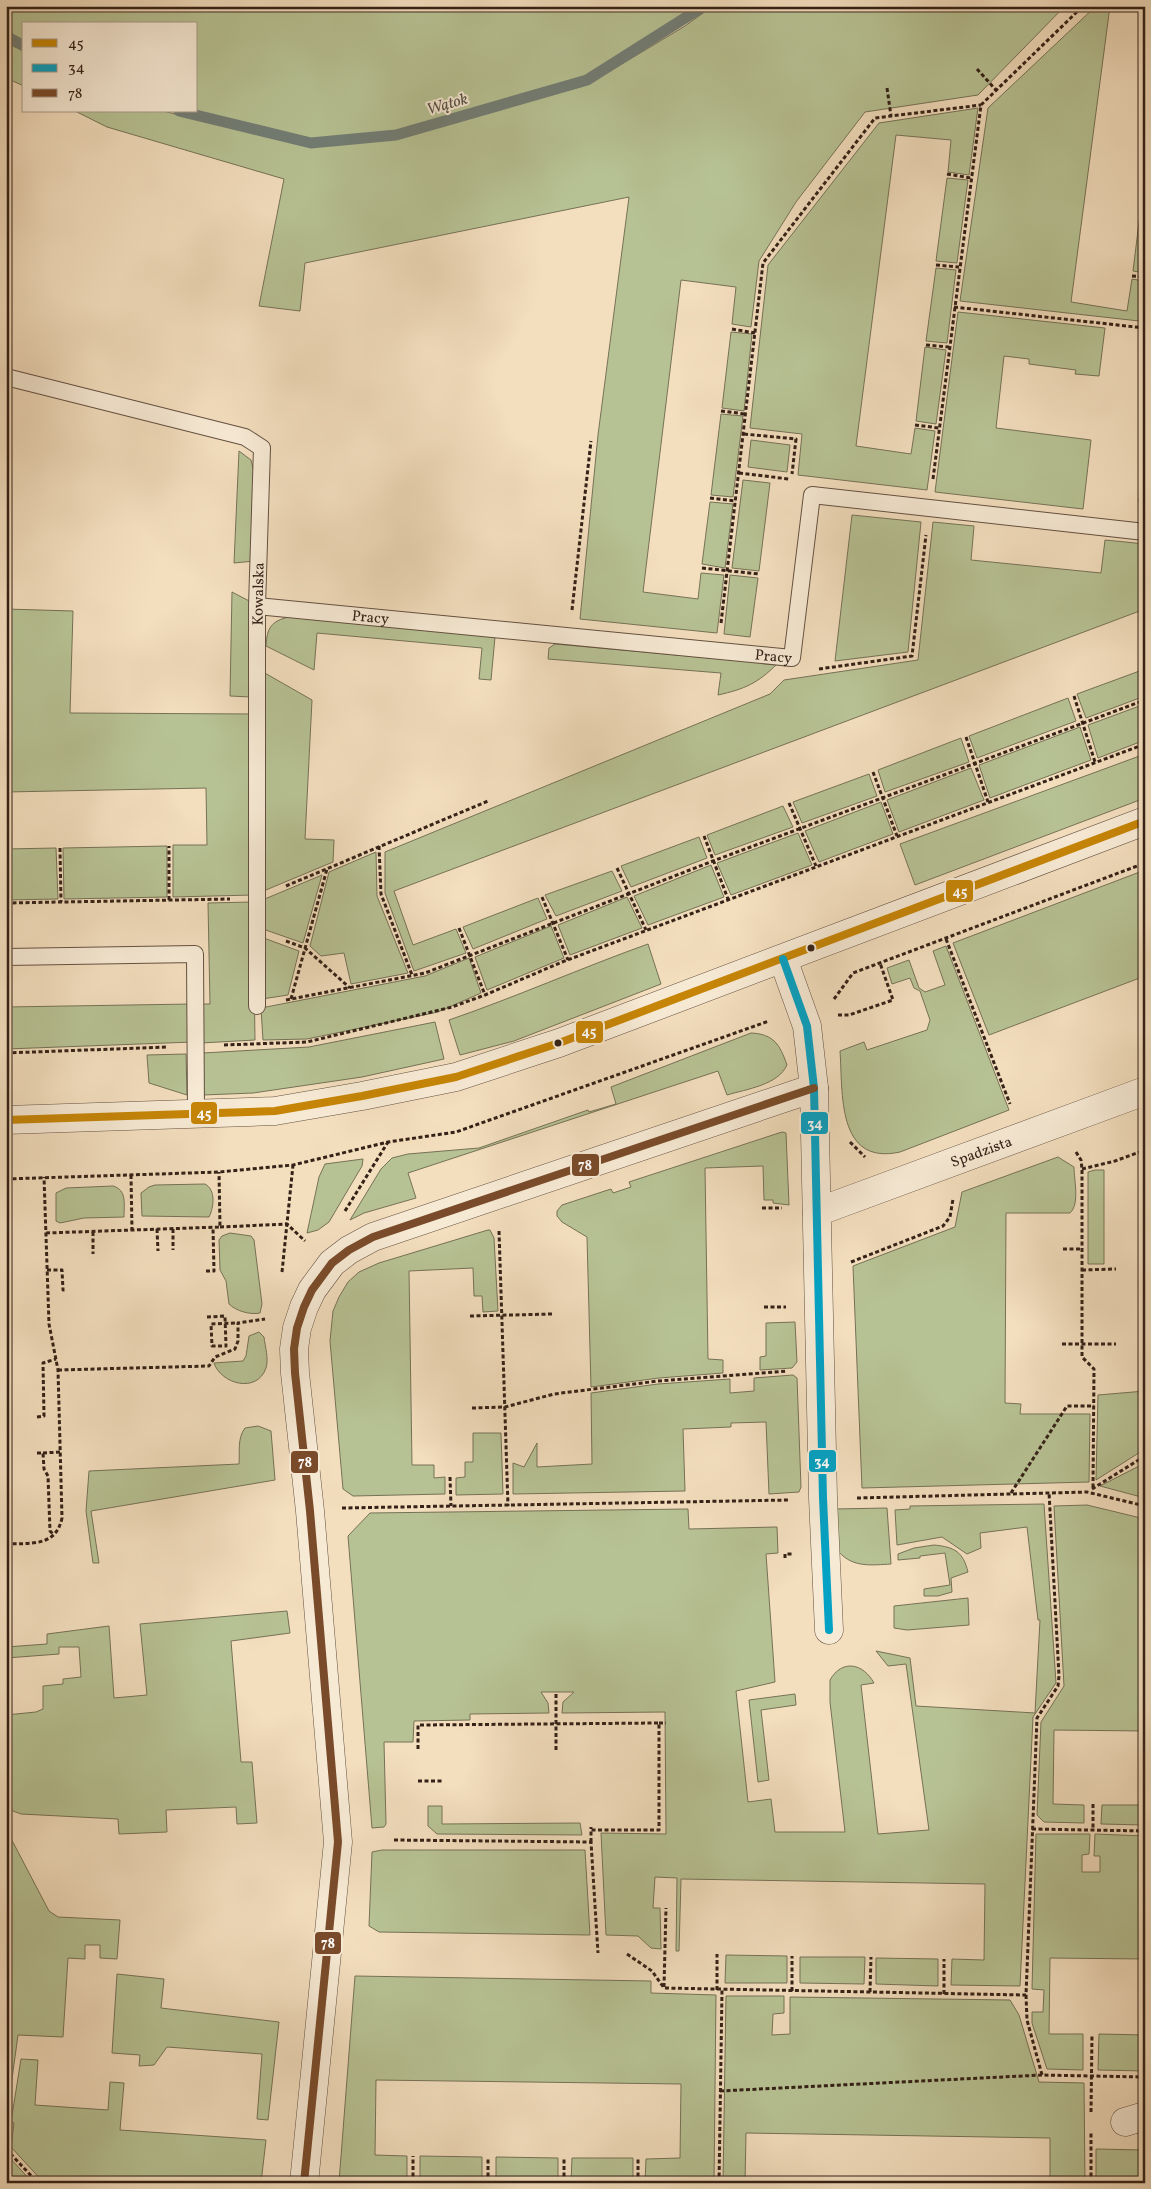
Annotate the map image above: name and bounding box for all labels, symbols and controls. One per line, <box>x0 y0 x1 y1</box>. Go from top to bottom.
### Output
legend <box>22 22 198 112</box>
text: 45 <box>68 34 84 55</box>
text: 34 <box>68 58 85 79</box>
text: 78 <box>68 84 82 105</box>
water label: Wątok <box>424 88 471 121</box>
street label: Kowalska <box>248 562 271 626</box>
street label: Pracy <box>351 606 390 631</box>
street label: Pracy <box>754 645 793 670</box>
line badge: 45 <box>945 879 974 903</box>
text: 45 <box>952 883 968 902</box>
unlabelled marker <box>806 943 816 953</box>
line badge: 45 <box>575 1020 604 1044</box>
text: 45 <box>581 1023 597 1042</box>
unlabelled marker <box>553 1038 563 1048</box>
line badge: 45 <box>190 1101 218 1125</box>
text: 45 <box>196 1105 212 1124</box>
line badge: 34 <box>800 1111 829 1135</box>
text: 34 <box>807 1115 823 1134</box>
street label: Spadzista <box>948 1132 1015 1174</box>
line badge: 78 <box>571 1153 600 1177</box>
text: 78 <box>578 1157 592 1176</box>
line badge: 34 <box>808 1449 837 1473</box>
line badge: 78 <box>290 1450 319 1474</box>
text: 34 <box>814 1453 830 1472</box>
text: 78 <box>298 1454 312 1473</box>
line badge: 78 <box>314 1931 342 1955</box>
text: 78 <box>321 1935 335 1954</box>

